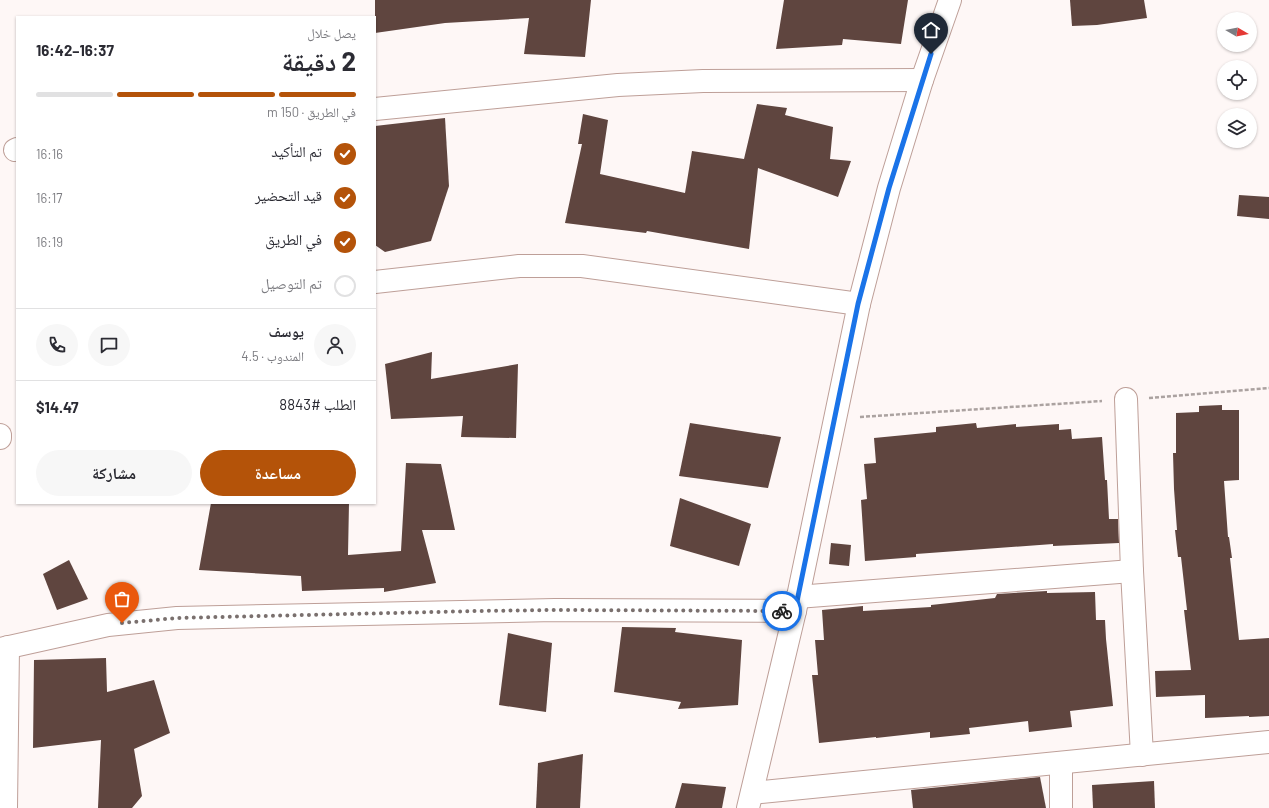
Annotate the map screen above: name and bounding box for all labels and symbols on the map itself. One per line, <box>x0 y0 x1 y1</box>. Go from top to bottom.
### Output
north arrow <box>1217 12 1257 52</box>
pin <box>914 13 948 54</box>
pin <box>105 582 139 623</box>
courier <box>762 591 802 631</box>

